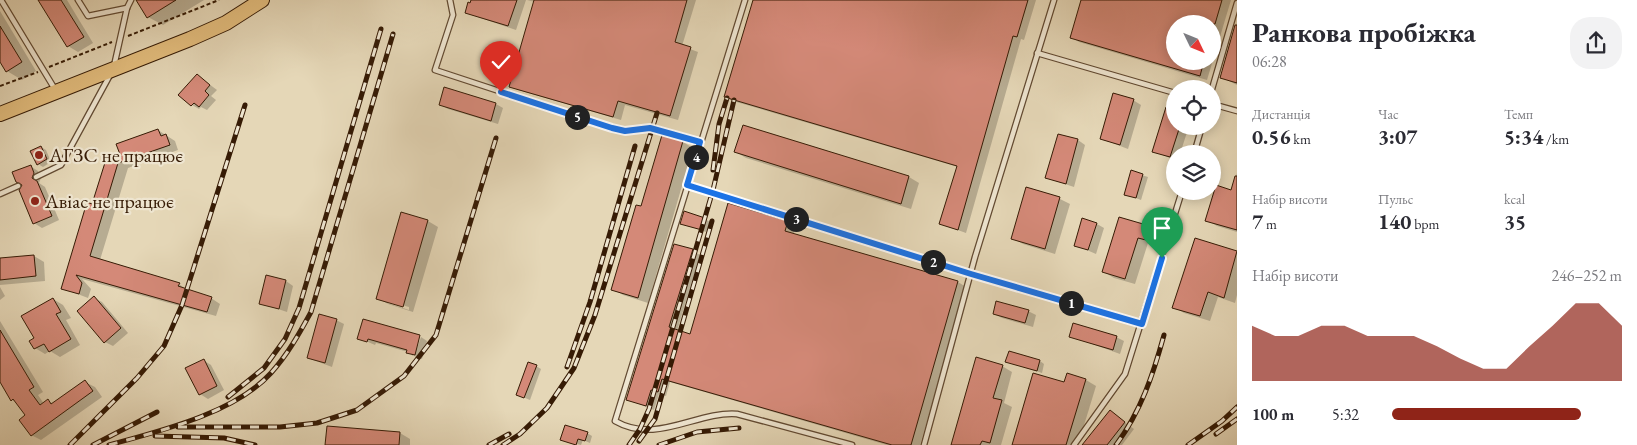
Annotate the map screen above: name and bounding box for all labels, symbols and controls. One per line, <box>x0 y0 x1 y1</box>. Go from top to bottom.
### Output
text: Ранкова пробіжка <box>1252 14 1476 50</box>
north arrow <box>1166 15 1221 70</box>
map controls <box>1166 15 1221 200</box>
button: share <box>1570 17 1622 69</box>
pin <box>480 41 522 92</box>
icon: check <box>487 48 515 76</box>
text: 06:28 <box>1252 51 1287 72</box>
button: locate <box>1166 80 1221 135</box>
pin: 5 <box>564 104 590 130</box>
text: Дистанція <box>1252 105 1310 123</box>
text: Час <box>1378 105 1399 123</box>
text: Темп <box>1504 105 1533 123</box>
text: 5 <box>574 108 581 126</box>
text: 0.56 <box>1252 123 1291 150</box>
text: 3:07 <box>1378 123 1417 150</box>
text: 5:34 <box>1504 123 1543 150</box>
text: km <box>1291 130 1311 148</box>
text: /km <box>1543 130 1569 148</box>
place label: АГЗС не працює <box>48 142 184 168</box>
pin: 4 <box>684 144 708 170</box>
button: layers <box>1166 145 1221 200</box>
text: 4 <box>693 148 700 166</box>
marker: АГЗС не працює <box>33 149 45 161</box>
place label: Авіас не працює <box>44 188 174 214</box>
text: Набір висоти <box>1252 190 1328 208</box>
text: Пульс <box>1378 190 1413 208</box>
text: kcal <box>1504 190 1525 208</box>
marker: Авіас не працює <box>29 195 41 207</box>
pin: 3 <box>784 206 808 232</box>
pin <box>1141 207 1183 258</box>
text: 7 <box>1252 208 1263 235</box>
text: 140 <box>1378 208 1411 235</box>
text: 35 <box>1504 208 1526 235</box>
text: 3 <box>793 210 800 228</box>
icon: arrive <box>1148 214 1176 242</box>
text: m <box>1263 215 1277 233</box>
text: bpm <box>1411 215 1440 233</box>
pin: 2 <box>920 250 946 274</box>
text: 2 <box>930 253 937 271</box>
text: Набір висоти <box>1252 265 1338 286</box>
text: 246–252 m <box>1551 265 1622 286</box>
pin: 1 <box>1058 290 1084 316</box>
text: 1 <box>1068 294 1075 312</box>
text: 100 m <box>1252 404 1294 425</box>
text: 5:32 <box>1332 404 1359 425</box>

